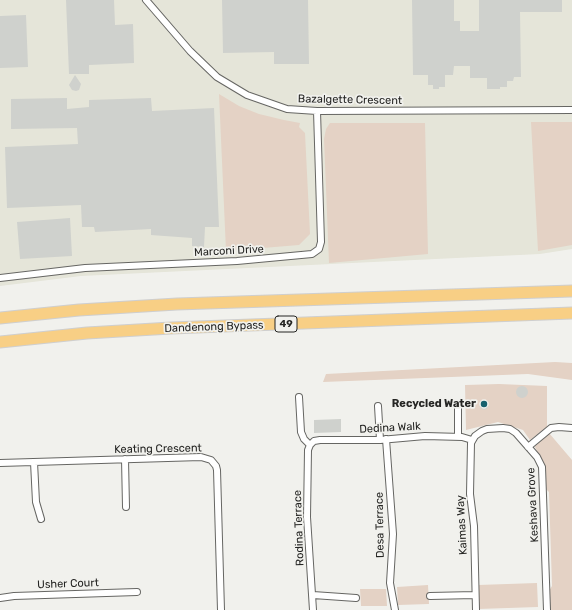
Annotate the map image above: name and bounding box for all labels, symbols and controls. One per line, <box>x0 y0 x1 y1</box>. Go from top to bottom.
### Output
street label: Bazalgette Crescent <box>298 92 402 108</box>
street label: Marconi Drive <box>194 243 264 259</box>
road number: 49 <box>275 316 297 332</box>
street label: Dandenong Bypass <box>164 319 264 335</box>
place label: Recycled Water <box>392 397 476 411</box>
marker: Recycled Water <box>479 399 489 409</box>
street label: Dedina Walk <box>359 420 421 436</box>
street label: Keating Crescent <box>114 442 202 456</box>
street label: Keshava Grove <box>524 467 542 543</box>
street label: Rodina Terrace <box>291 490 307 566</box>
street label: Desa Terrace <box>373 492 387 558</box>
street label: Kaimas Way <box>454 495 470 555</box>
street label: Usher Court <box>37 576 99 592</box>

